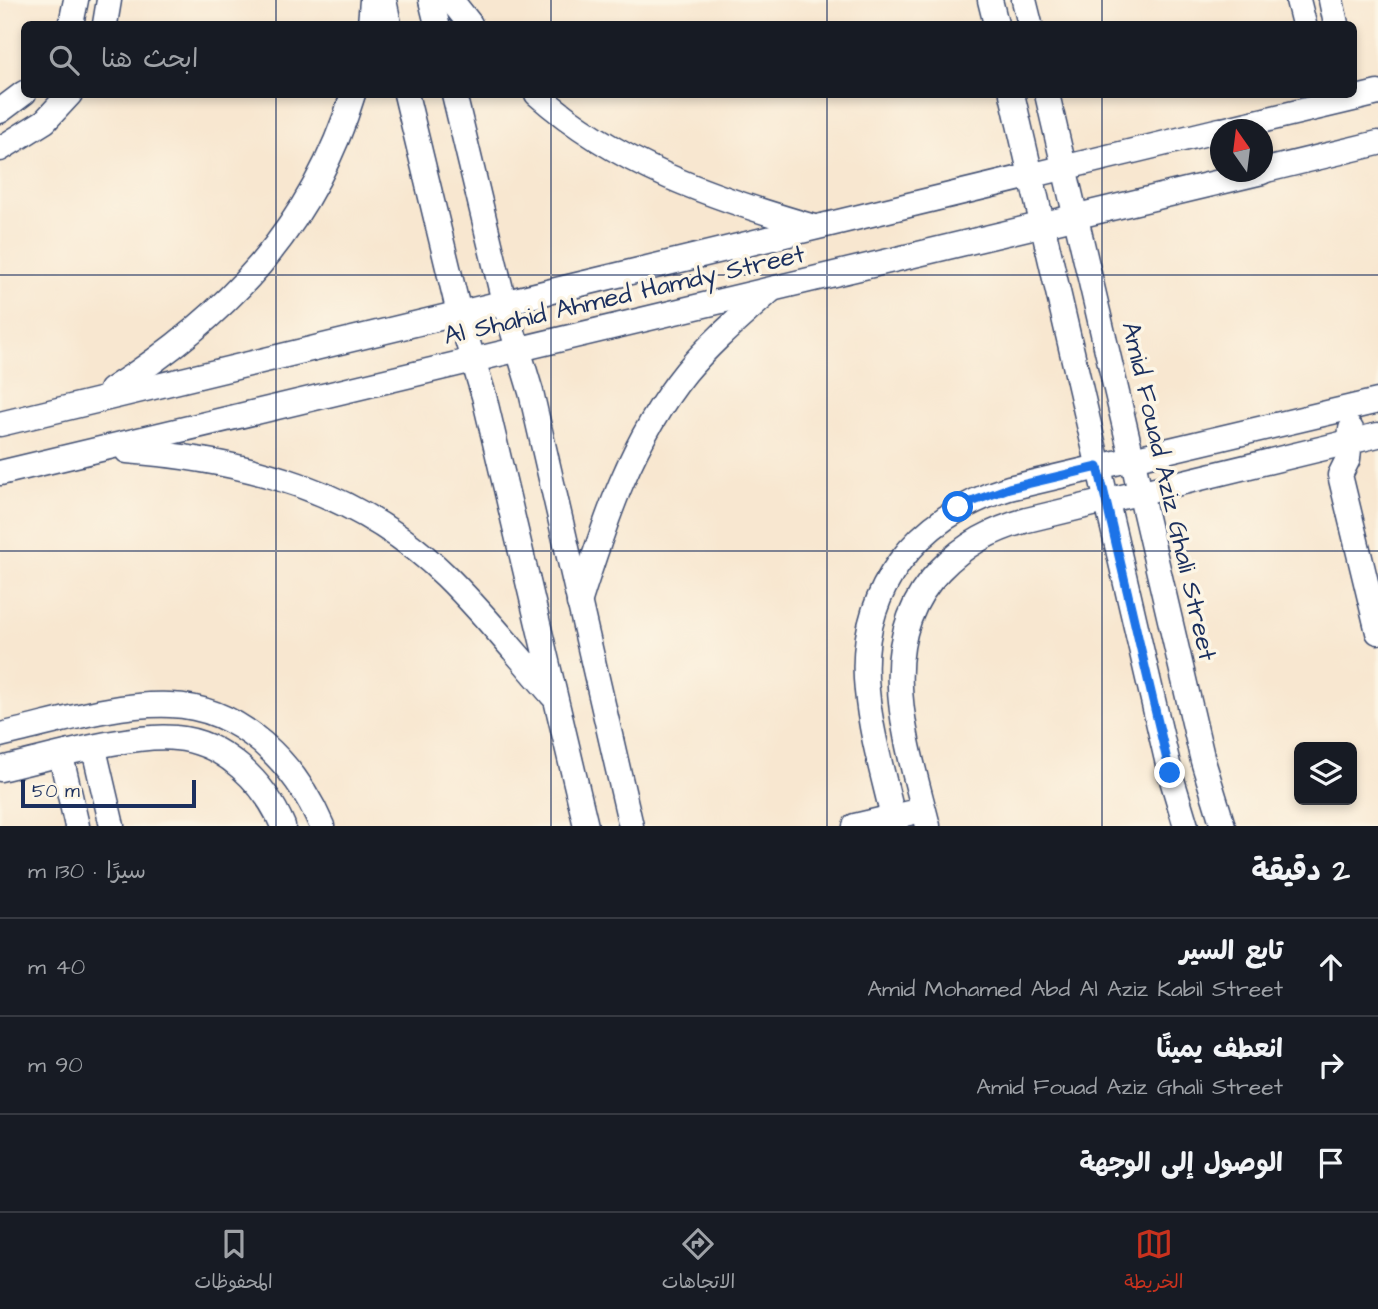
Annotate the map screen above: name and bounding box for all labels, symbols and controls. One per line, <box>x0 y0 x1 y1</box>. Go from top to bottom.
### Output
search box <box>21 21 1357 98</box>
icon: search <box>45 41 83 79</box>
text: ابحث هنا <box>101 41 198 77</box>
north arrow <box>1210 119 1273 182</box>
street label: Al Shahid Ahmed Hamdy Street <box>440 236 809 356</box>
street label: Amid Fouad Aziz Ghali Street <box>1112 318 1226 665</box>
route start <box>942 491 973 522</box>
map controls <box>1294 742 1357 805</box>
button: layers <box>1294 742 1357 805</box>
route end <box>1154 757 1185 788</box>
scale bar <box>21 777 196 809</box>
text: 50 m <box>32 778 80 805</box>
text: 2 دقيقة <box>1252 850 1350 892</box>
text: سيرًا · 130 m <box>28 855 146 887</box>
text: تابع السير <box>1180 933 1283 969</box>
icon: ahead <box>1312 948 1350 986</box>
text: 40 m <box>28 951 85 983</box>
text: Amid Mohamed Abd Al Aziz Kabil Street <box>867 973 1283 1005</box>
text: انعطف يمينًا <box>1156 1031 1283 1067</box>
icon: right <box>1312 1046 1350 1084</box>
text: 90 m <box>28 1049 83 1081</box>
text: Amid Fouad Aziz Ghali Street <box>976 1071 1283 1103</box>
icon: arrive <box>1312 1144 1350 1182</box>
text: الوصول إلى الوجهة <box>1079 1145 1283 1181</box>
tab: المحفوظات <box>195 1225 273 1298</box>
tab: الاتجاهات <box>662 1225 735 1298</box>
tab: الخريطة <box>1124 1225 1183 1298</box>

